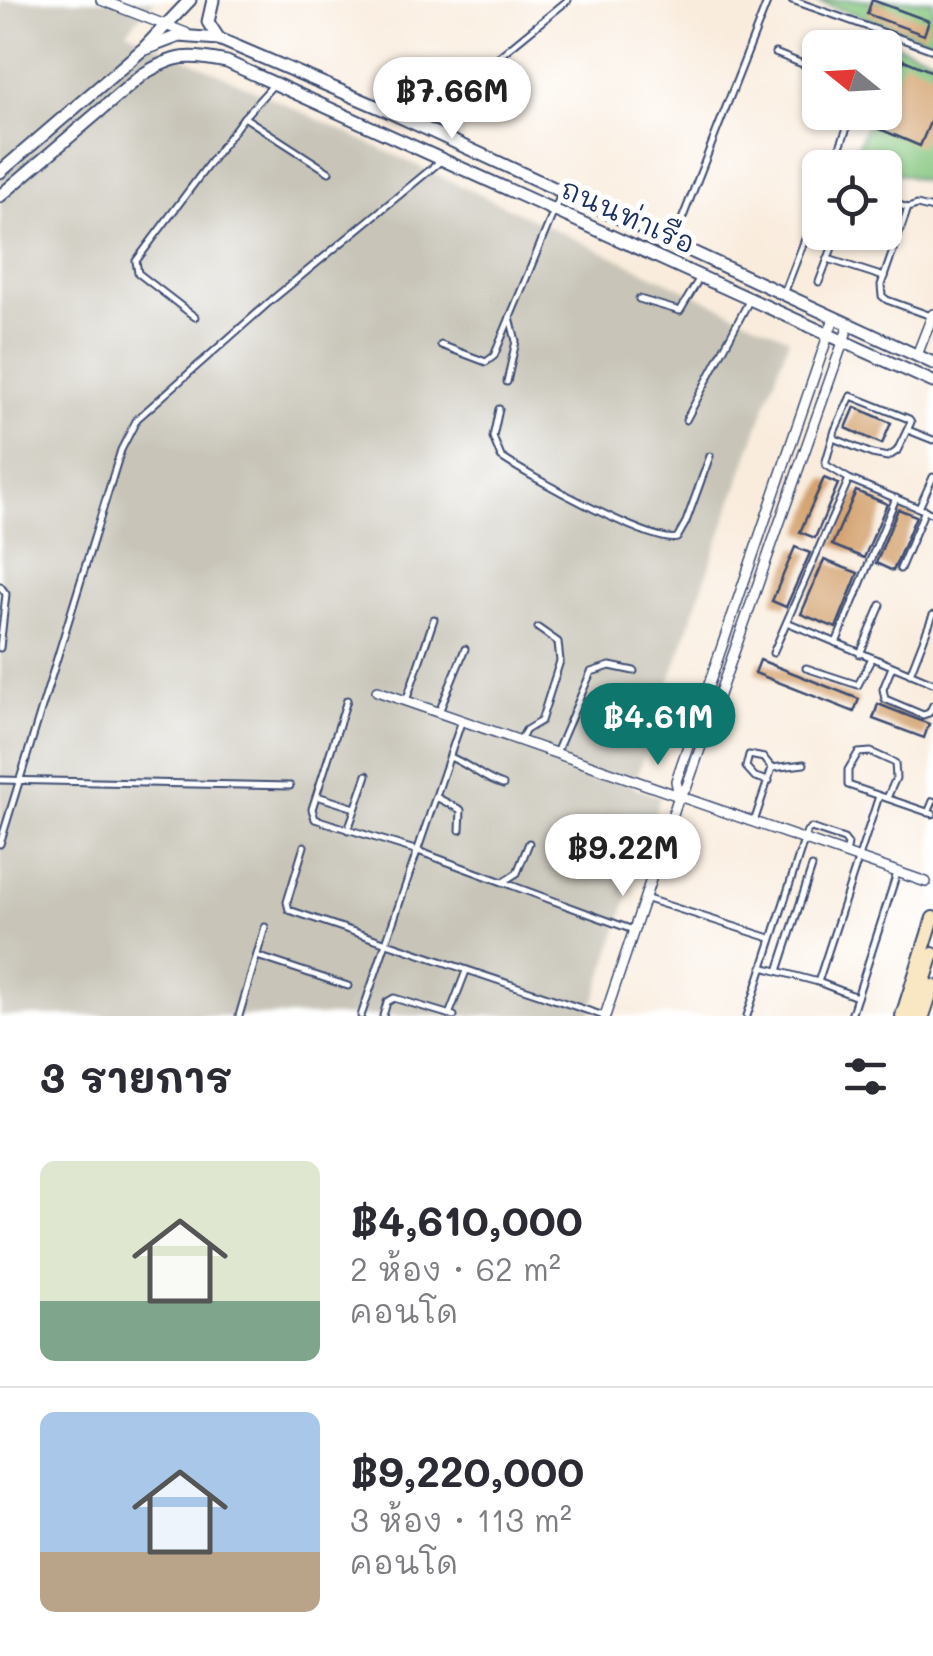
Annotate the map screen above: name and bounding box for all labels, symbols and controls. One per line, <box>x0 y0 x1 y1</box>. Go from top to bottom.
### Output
north arrow <box>802 30 902 130</box>
map controls <box>802 30 902 250</box>
pin: ฿7.66M <box>371 57 533 142</box>
text: ฿7.66M <box>395 68 509 110</box>
button: locate <box>802 150 902 250</box>
street label: ถนนท่าเรือ <box>555 169 702 261</box>
pin: ฿4.61M <box>577 683 739 768</box>
text: ฿4.61M <box>602 694 714 736</box>
pin: ฿9.22M <box>542 814 704 899</box>
text: ฿9.22M <box>567 825 679 867</box>
text: 3 รายการ <box>40 1049 232 1104</box>
icon: filters <box>838 1049 893 1104</box>
text: ฿4,610,000 <box>350 1192 583 1247</box>
icon: home <box>120 1201 240 1321</box>
text: 2 ห้อง · 62 m² <box>350 1247 561 1289</box>
text: คอนโด <box>350 1289 458 1331</box>
text: ฿9,220,000 <box>350 1443 584 1498</box>
icon: home <box>120 1452 240 1572</box>
text: 3 ห้อง · 113 m² <box>350 1498 572 1540</box>
text: คอนโด <box>350 1540 458 1582</box>

